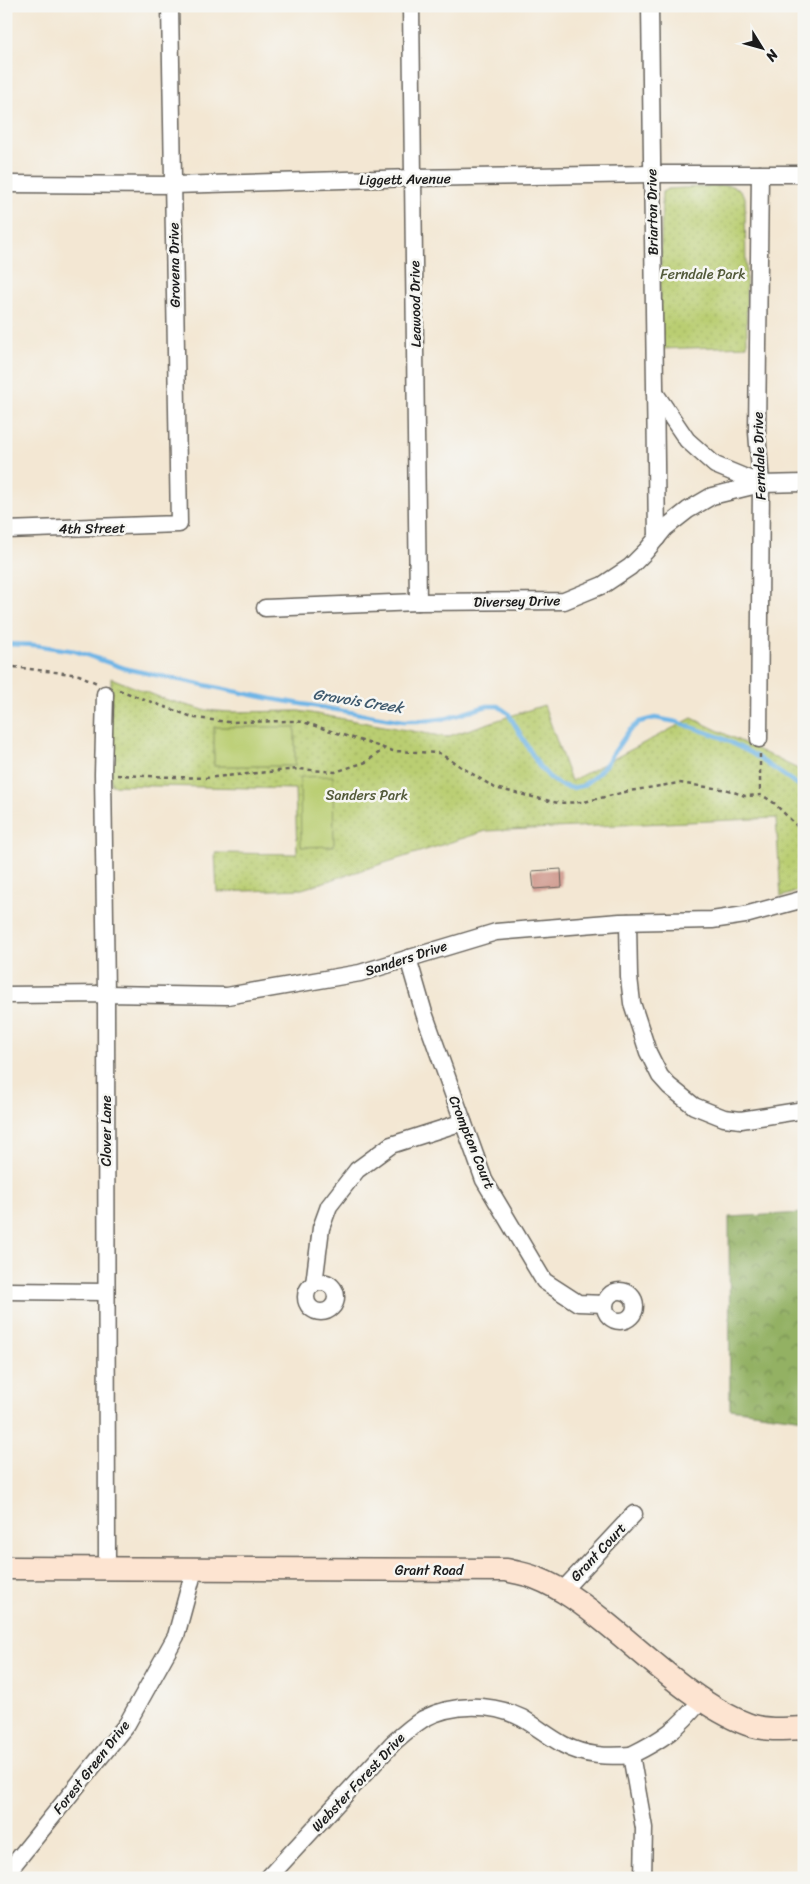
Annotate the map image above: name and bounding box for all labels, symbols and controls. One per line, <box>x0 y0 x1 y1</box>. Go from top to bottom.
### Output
north arrow <box>738 22 788 72</box>
text: N <box>759 43 785 67</box>
street label: Liggett Avenue <box>359 166 451 193</box>
street label: Briarton Drive <box>639 168 666 256</box>
street label: Grovena Drive <box>161 222 188 308</box>
street label: Leawood Drive <box>402 260 429 348</box>
park label: Ferndale Park <box>660 262 746 287</box>
street label: Ferndale Drive <box>745 411 774 501</box>
street label: 4th Street <box>59 515 125 542</box>
street label: Diversey Drive <box>473 588 561 615</box>
water label: Gravois Creek <box>311 681 407 721</box>
park label: Sanders Park <box>326 783 408 808</box>
street label: Sanders Drive <box>362 933 451 984</box>
street label: Crompton Court <box>441 1092 502 1193</box>
street label: Clover Lane <box>94 1095 119 1167</box>
street label: Grant Court <box>564 1517 633 1588</box>
street label: Grant Road <box>395 1558 465 1583</box>
street label: Forest Green Drive <box>46 1714 137 1820</box>
street label: Webster Forest Drive <box>305 1727 412 1838</box>

